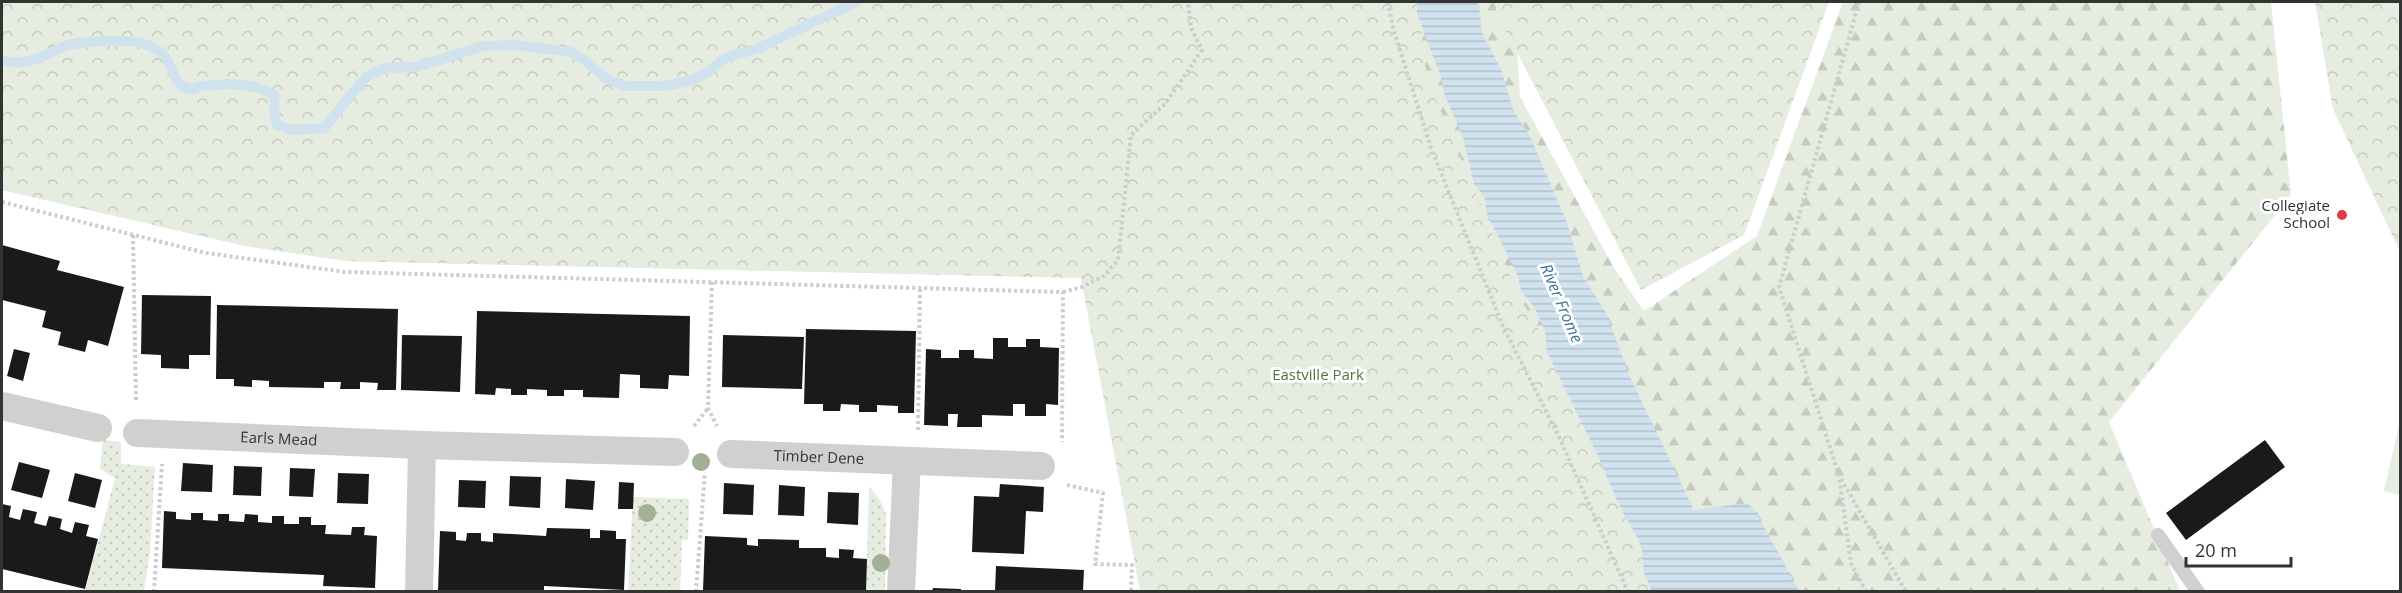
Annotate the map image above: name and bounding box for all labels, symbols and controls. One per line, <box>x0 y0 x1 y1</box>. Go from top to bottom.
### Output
place label: Collegiate School <box>2261 195 2330 232</box>
marker: Collegiate School <box>2335 208 2349 222</box>
water label: River Frome <box>1535 260 1589 346</box>
park label: Eastville Park <box>1272 364 1364 384</box>
street label: Earls Mead <box>240 426 318 450</box>
street label: Timber Dene <box>773 445 865 468</box>
scale bar <box>2186 530 2291 568</box>
text: 20 m <box>2195 538 2237 562</box>

